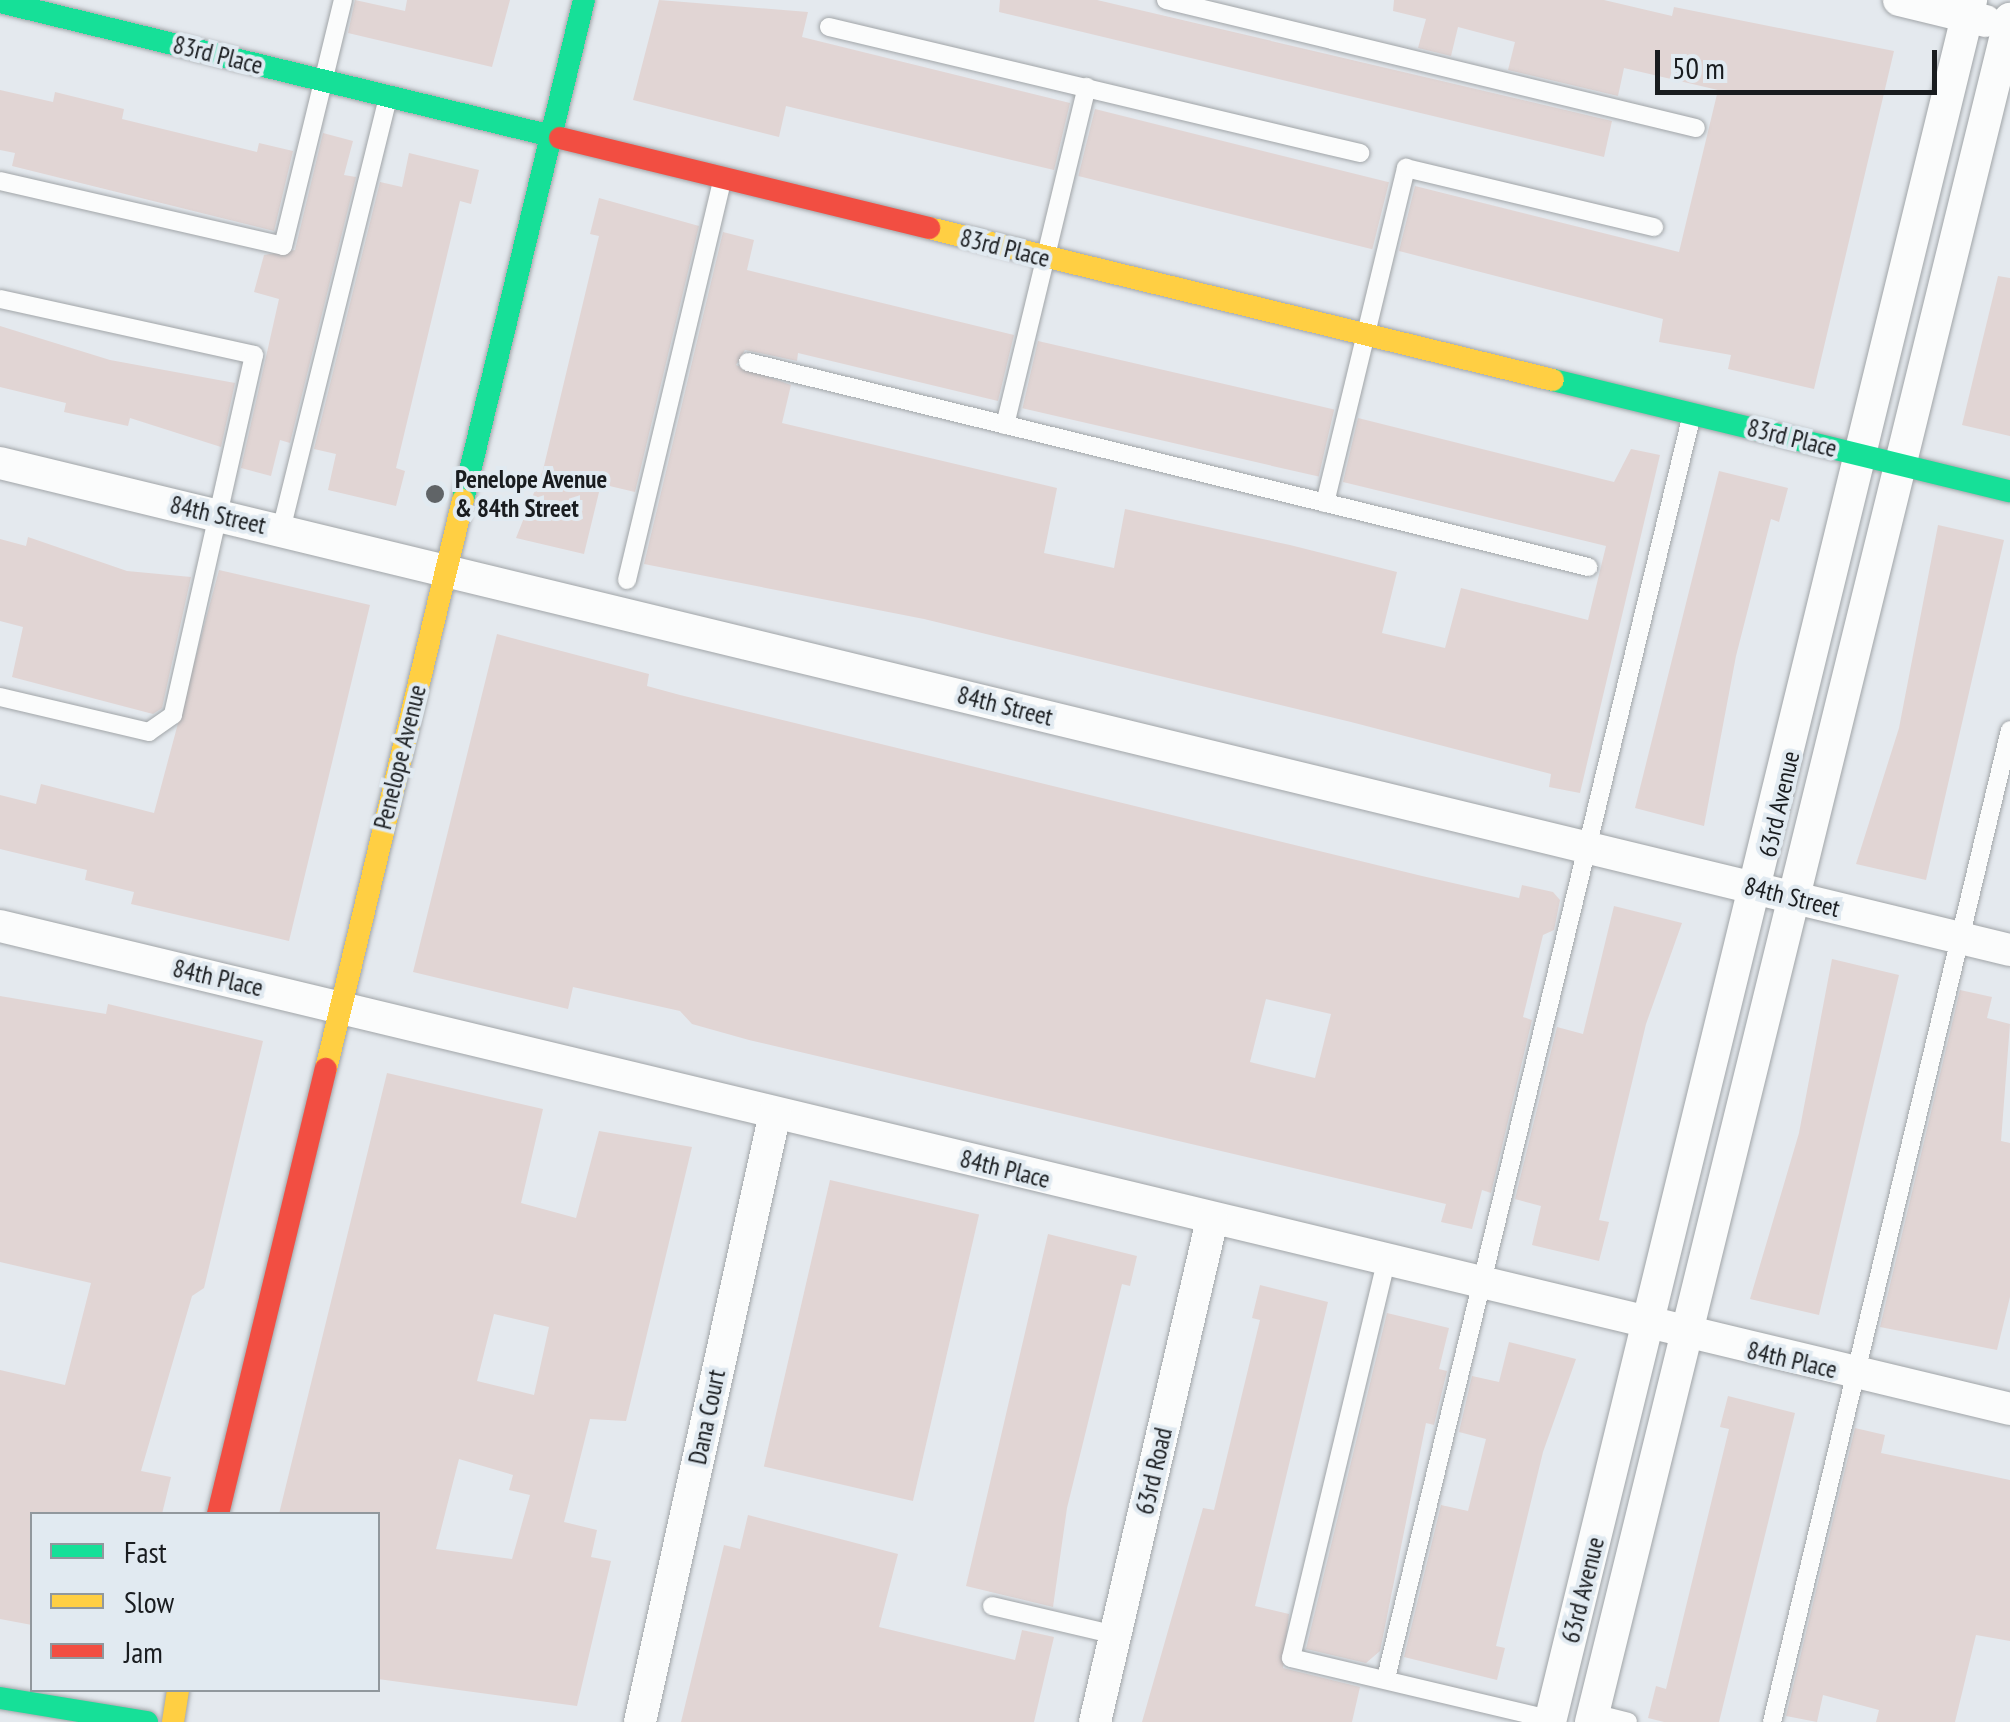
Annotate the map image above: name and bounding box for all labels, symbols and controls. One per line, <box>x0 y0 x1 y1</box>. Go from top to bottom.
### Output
street label: 83rd Place <box>170 29 266 81</box>
scale bar <box>1660 30 1942 92</box>
text: 50 m <box>1672 48 1725 87</box>
street label: 83rd Place <box>957 222 1053 274</box>
street label: 83rd Place <box>1744 412 1840 464</box>
place label: Penelope Avenue & 84th Street <box>455 465 608 524</box>
marker: Penelope Avenue & 84th Street <box>424 483 446 505</box>
street label: 84th Street <box>167 489 269 541</box>
street label: 84th Street <box>954 680 1056 732</box>
street label: Penelope Avenue <box>367 681 433 833</box>
street label: 63rd Avenue <box>1752 748 1806 860</box>
street label: 84th Street <box>1741 871 1843 923</box>
street label: 84th Place <box>170 953 266 1003</box>
street label: 84th Place <box>957 1143 1053 1195</box>
street label: 84th Place <box>1744 1335 1840 1385</box>
street label: Dana Court <box>682 1367 732 1467</box>
street label: 63rd Road <box>1129 1425 1179 1517</box>
legend <box>30 1512 380 1692</box>
text: Fast <box>124 1532 167 1571</box>
street label: 63rd Avenue <box>1555 1534 1611 1646</box>
text: Slow <box>124 1582 174 1621</box>
text: Jam <box>124 1632 163 1671</box>

